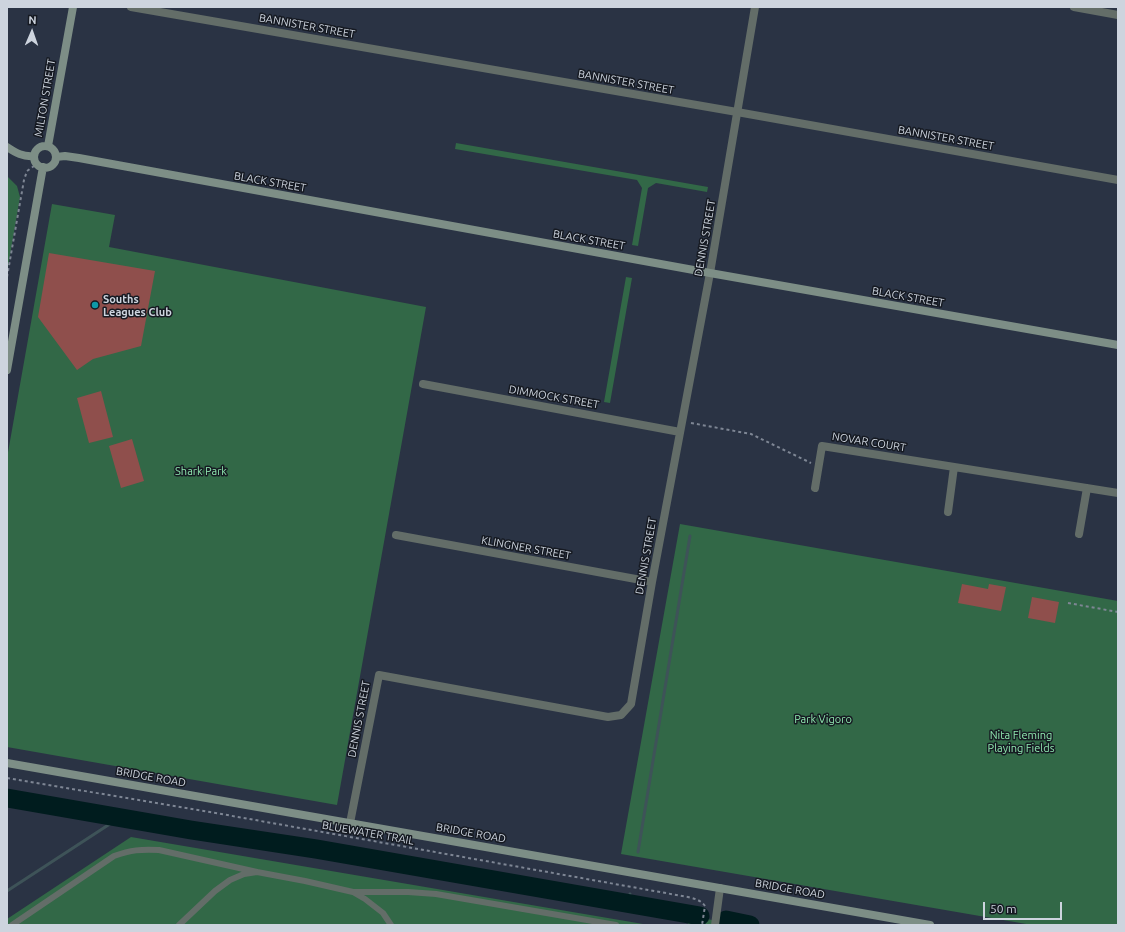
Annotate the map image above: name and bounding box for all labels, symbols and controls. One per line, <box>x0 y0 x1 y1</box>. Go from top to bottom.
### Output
street label: BANNISTER STREET <box>258 11 356 41</box>
north arrow <box>12 12 52 52</box>
text: N <box>28 14 37 26</box>
street label: MILTON STREET <box>32 58 58 138</box>
street label: BANNISTER STREET <box>577 67 675 97</box>
street label: BANNISTER STREET <box>897 123 995 153</box>
street label: BLACK STREET <box>233 169 307 195</box>
street label: DENNIS STREET <box>692 198 718 278</box>
street label: BLACK STREET <box>552 227 626 253</box>
street label: BLACK STREET <box>871 284 945 310</box>
place label: Souths Leagues Club <box>103 292 172 318</box>
marker: Souths Leagues Club <box>90 300 100 310</box>
street label: DIMMOCK STREET <box>508 383 600 411</box>
street label: NOVAR COURT <box>831 430 907 454</box>
park label: Shark Park <box>175 464 227 478</box>
street label: DENNIS STREET <box>633 516 659 596</box>
street label: KLINGNER STREET <box>480 534 572 562</box>
street label: DENNIS STREET <box>345 679 373 759</box>
park label: Park Vigoro <box>794 712 852 726</box>
park label: Nita Fleming Playing Fields <box>988 728 1054 754</box>
street label: BRIDGE ROAD <box>115 764 187 790</box>
street label: BLUEWATER TRAIL <box>321 818 415 848</box>
street label: BRIDGE ROAD <box>435 820 507 846</box>
street label: BRIDGE ROAD <box>754 876 826 902</box>
scale bar <box>985 894 1064 920</box>
text: 50 m <box>990 902 1017 915</box>

